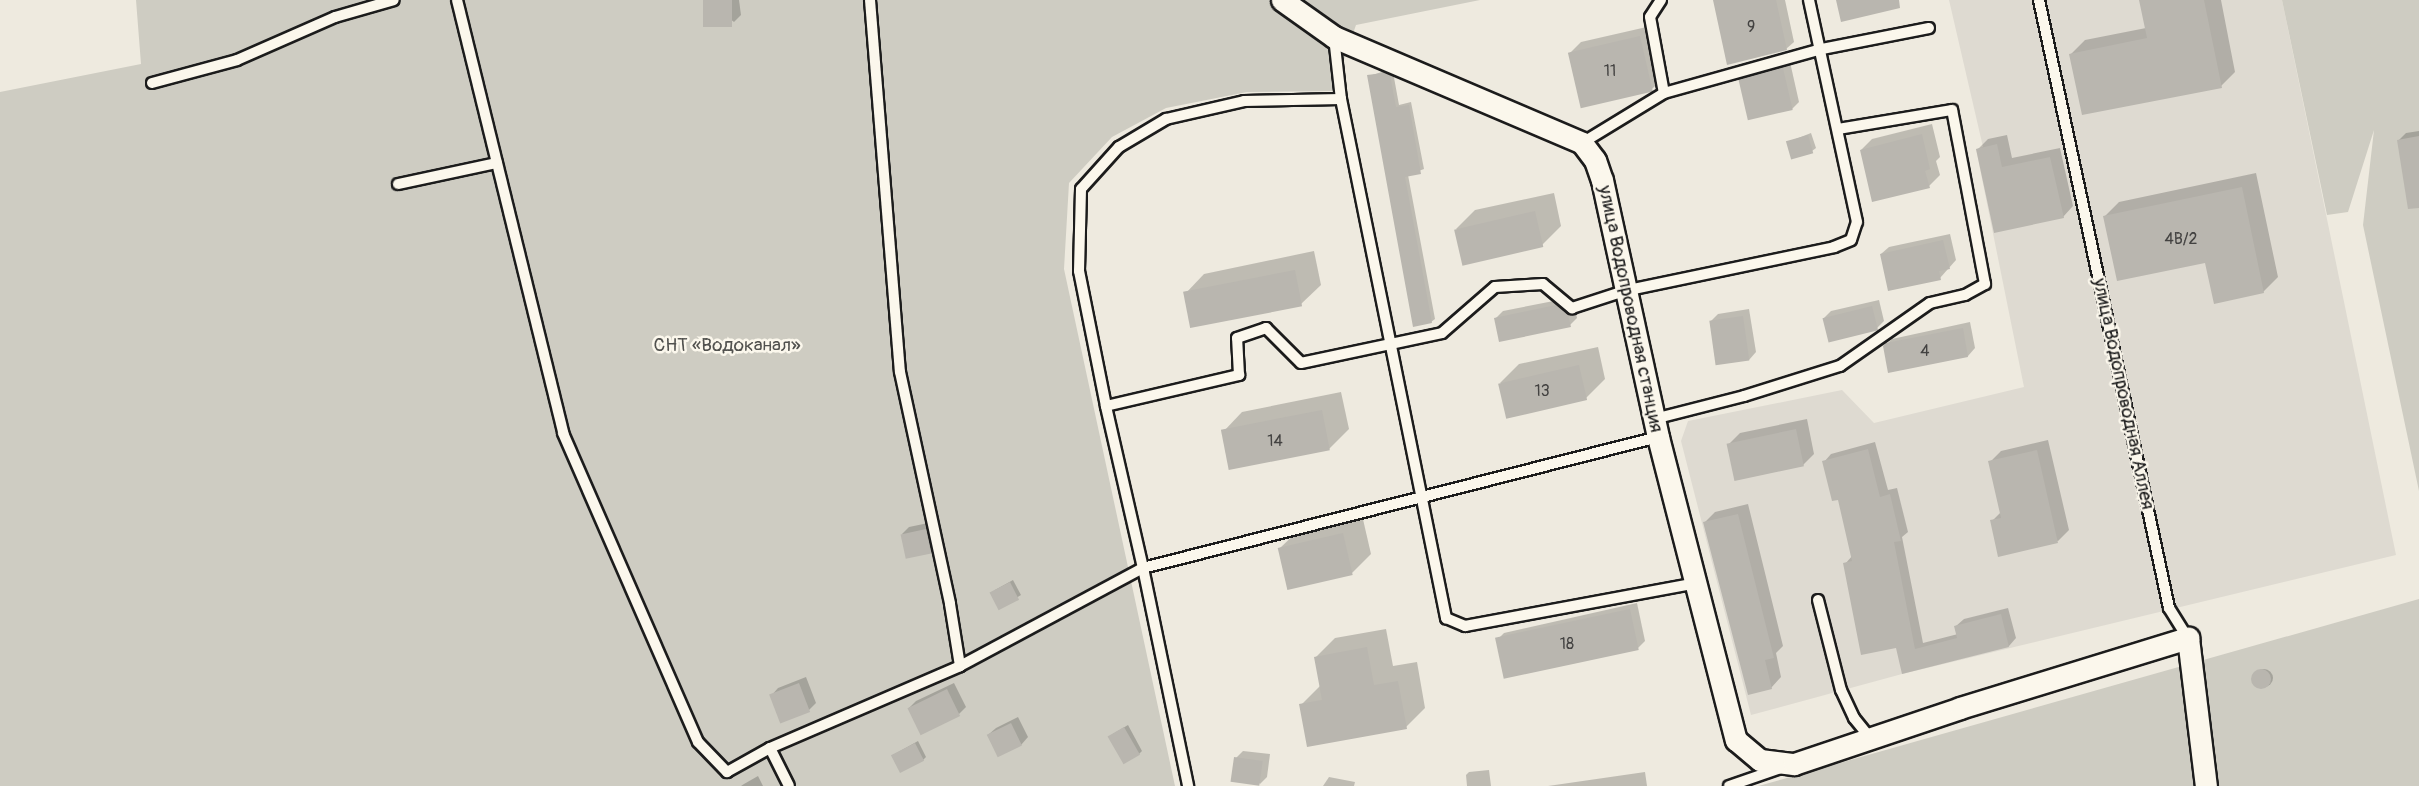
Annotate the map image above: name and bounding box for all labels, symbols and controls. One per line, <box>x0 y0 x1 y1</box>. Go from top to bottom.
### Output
house number: 9 <box>1747 17 1755 37</box>
house number: 11 <box>1604 61 1616 81</box>
street label: улица Водопроводная станция <box>1593 184 1667 434</box>
house number: 4В/2 <box>2164 229 2198 249</box>
street label: улица Водопроводная Аллея <box>2087 276 2159 512</box>
park label: СНТ «Водоканал» <box>653 335 801 357</box>
house number: 4 <box>1920 341 1930 361</box>
house number: 13 <box>1534 381 1550 401</box>
house number: 14 <box>1267 431 1283 451</box>
house number: 18 <box>1560 634 1574 654</box>

